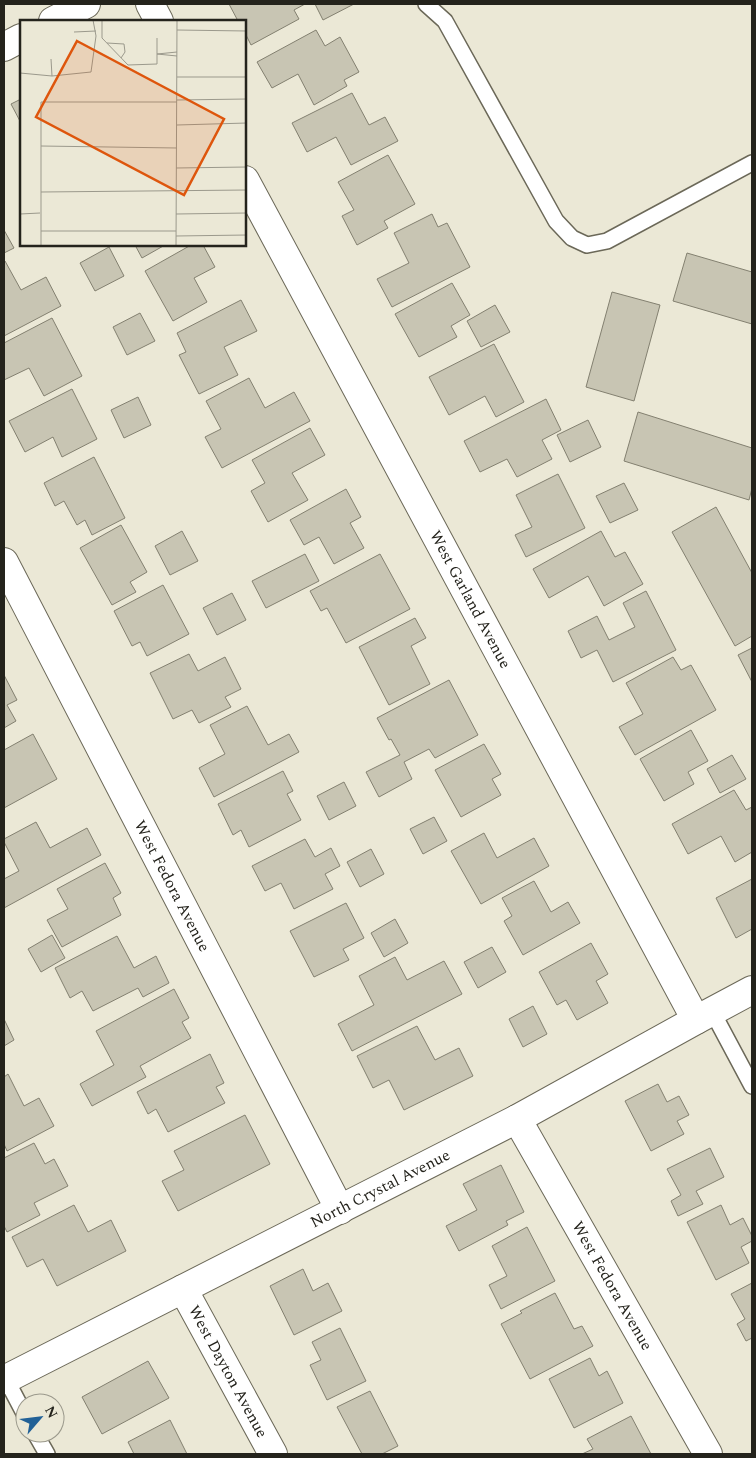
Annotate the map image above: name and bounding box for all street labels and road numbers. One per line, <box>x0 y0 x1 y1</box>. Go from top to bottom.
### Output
street label: West Garland Avenue <box>423 526 517 673</box>
street label: West Fedora Avenue <box>128 816 216 956</box>
street label: North Crystal Avenue <box>306 1143 454 1234</box>
street label: West Fedora Avenue <box>566 1217 659 1355</box>
street label: West Dayton Avenue <box>182 1301 274 1442</box>

